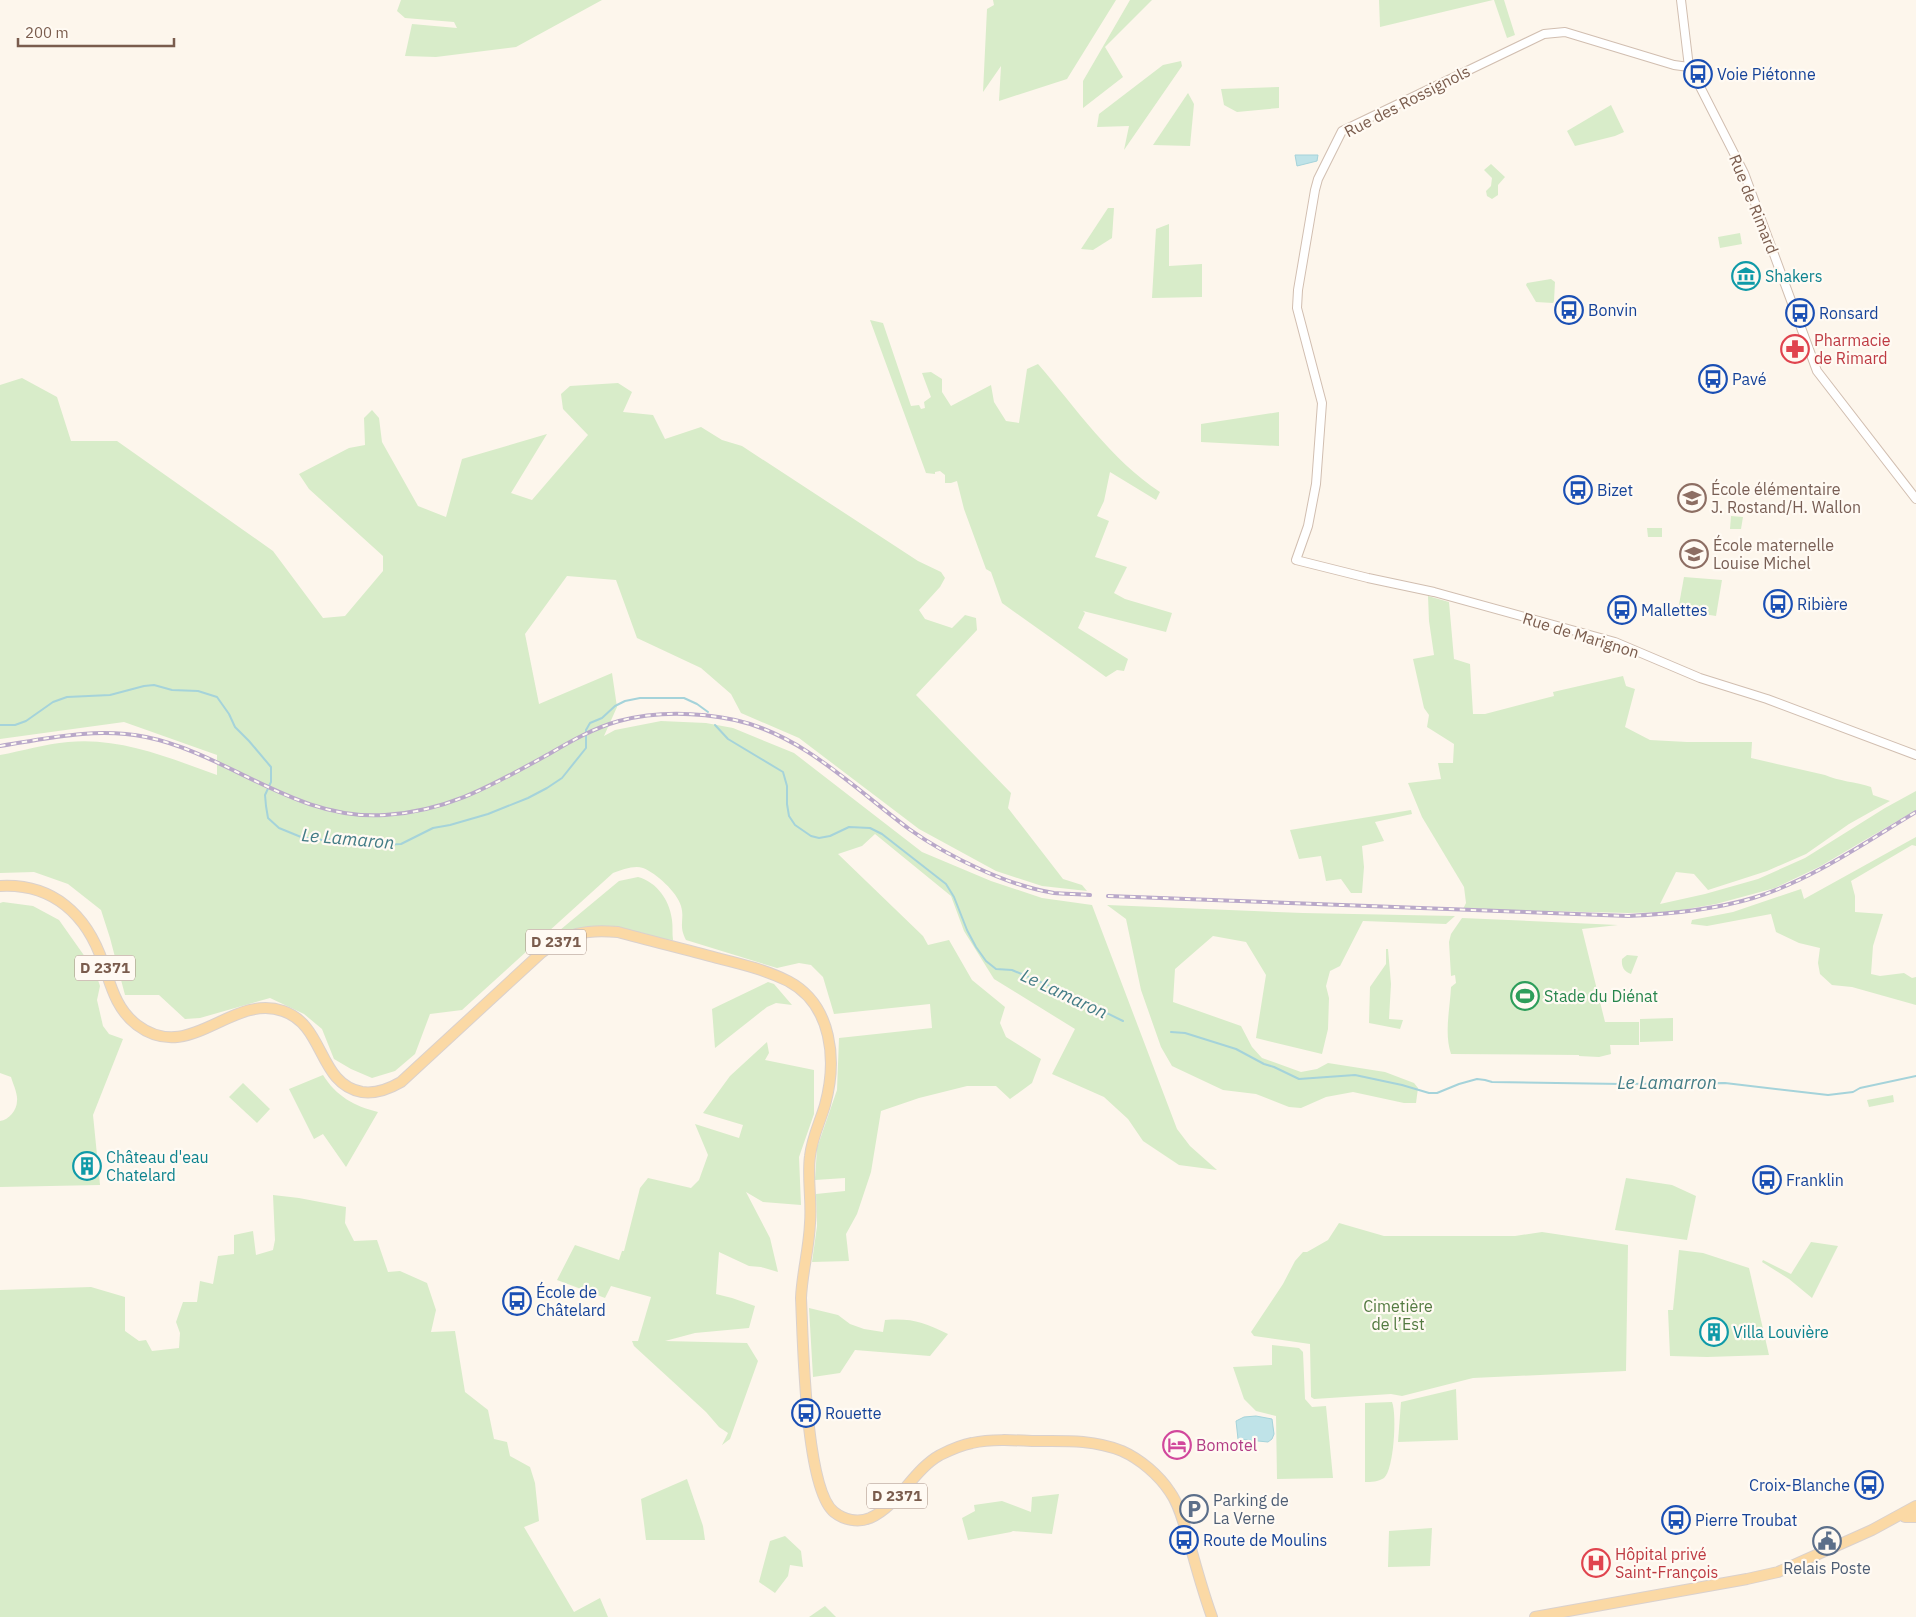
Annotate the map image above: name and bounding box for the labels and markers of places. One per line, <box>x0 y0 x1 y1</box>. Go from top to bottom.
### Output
bus stop icon: Voie Piétonne <box>1683 59 1713 89</box>
place label: Voie Piétonne <box>1717 64 1816 84</box>
museum icon: Shakers <box>1731 261 1761 291</box>
place label: Shakers <box>1765 266 1823 286</box>
bus stop icon: Bonvin <box>1554 295 1584 325</box>
bus stop icon: Ronsard <box>1785 298 1815 328</box>
place label: Bonvin <box>1588 300 1637 320</box>
place label: Ronsard <box>1819 303 1878 323</box>
place label: Pharmacie de Rimard <box>1814 330 1891 368</box>
pharmacy icon: Pharmacie de Rimard <box>1780 334 1810 364</box>
bus stop icon: Pavé <box>1698 364 1728 394</box>
place label: Pavé <box>1732 369 1767 389</box>
bus stop icon: Bizet <box>1563 475 1593 505</box>
place label: École élémentaire J. Rostand/H. Wallon <box>1711 478 1861 517</box>
place label: Bizet <box>1597 480 1633 500</box>
school or university icon: École élémentaire J. Rostand/H. Wallon <box>1677 483 1707 513</box>
place label: École maternelle Louise Michel <box>1713 534 1834 573</box>
school or university icon: École maternelle Louise Michel <box>1679 539 1709 569</box>
bus stop icon: Ribière <box>1763 589 1793 619</box>
place label: Ribière <box>1797 594 1848 614</box>
bus stop icon: Mallettes <box>1607 595 1637 625</box>
place label: Mallettes <box>1641 600 1708 620</box>
sports icon: Stade du Diénat <box>1510 981 1540 1011</box>
place label: Stade du Diénat <box>1544 986 1658 1006</box>
place label: Château d'eau Chatelard <box>106 1147 209 1185</box>
building icon: Château d'eau Chatelard <box>72 1151 102 1181</box>
bus stop icon: Franklin <box>1752 1165 1782 1195</box>
place label: Franklin <box>1786 1170 1844 1190</box>
place label: École de Châtelard <box>536 1281 606 1320</box>
bus stop icon: École de Châtelard <box>502 1286 532 1316</box>
building icon: Villa Louvière <box>1699 1317 1729 1347</box>
place label: Villa Louvière <box>1733 1322 1829 1342</box>
bus stop icon: Rouette <box>791 1398 821 1428</box>
place label: Rouette <box>825 1403 882 1423</box>
hotel icon: Bomotel <box>1162 1430 1192 1460</box>
place label: Bomotel <box>1196 1435 1257 1455</box>
bus stop icon: Croix-Blanche <box>1854 1470 1884 1500</box>
place label: Croix-Blanche <box>1749 1475 1850 1495</box>
place label: Parking de La Verne <box>1213 1490 1289 1528</box>
parking icon: Parking de La Verne <box>1179 1494 1209 1524</box>
bus stop icon: Pierre Troubat <box>1661 1505 1691 1535</box>
place label: Pierre Troubat <box>1695 1510 1797 1530</box>
bus stop icon: Route de Moulins <box>1169 1525 1199 1555</box>
public building icon: Relais Poste <box>1812 1526 1842 1556</box>
place label: Route de Moulins <box>1203 1530 1327 1550</box>
place label: Hôpital privé Saint-François <box>1615 1544 1718 1582</box>
hospital icon: Hôpital privé Saint-François <box>1581 1548 1611 1578</box>
place label: Relais Poste <box>1783 1558 1871 1578</box>

